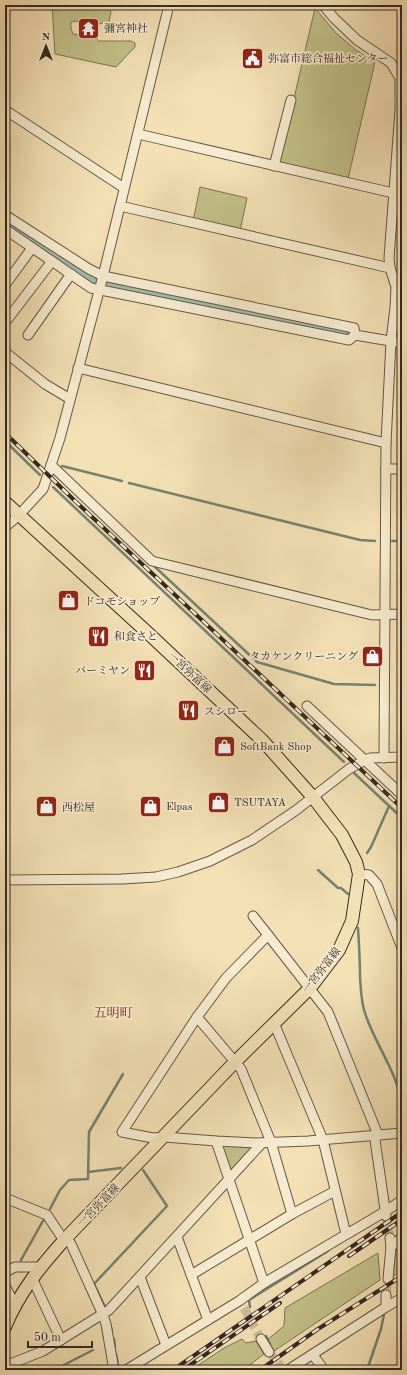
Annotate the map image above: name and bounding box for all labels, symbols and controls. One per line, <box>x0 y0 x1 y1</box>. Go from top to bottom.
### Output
temple icon: 彌宮神社 <box>75 15 101 41</box>
place label: 彌宮神社 <box>104 22 148 35</box>
north arrow <box>26 26 66 66</box>
text: N <box>42 32 51 43</box>
public building icon: 弥富市総合福祉センター <box>240 45 266 71</box>
place label: 弥富市総合福祉センター <box>268 52 389 65</box>
shop icon: ドコモショップ <box>56 588 82 614</box>
place label: ドコモショップ <box>84 596 160 608</box>
restaurant icon: 和食さと <box>86 623 112 649</box>
place label: 和食さと <box>114 630 158 643</box>
shop icon: タカケンクリーニング <box>360 643 386 669</box>
street label: 一宮弥富線 <box>165 649 214 696</box>
place label: タカケンクリーニング <box>249 650 358 663</box>
restaurant icon: バーミヤン <box>132 657 158 683</box>
place label: バーミヤン <box>75 665 130 677</box>
restaurant icon: スシロー <box>175 698 201 724</box>
place label: スシロー <box>204 707 248 718</box>
shop icon: SoftBank Shop <box>211 733 237 759</box>
place label: SoftBank Shop <box>240 742 312 753</box>
shop icon: TSUTAYA <box>206 789 232 815</box>
shop icon: Elpas <box>137 793 163 819</box>
shop icon: 西松屋 <box>33 794 59 820</box>
place label: TSUTAYA <box>234 798 287 809</box>
place label: 西松屋 <box>62 801 95 814</box>
place label: Elpas <box>166 802 193 813</box>
street label: 一宮弥富線 <box>299 945 343 996</box>
district label: 五明町 <box>93 1006 133 1020</box>
street label: 一宮弥富線 <box>75 1181 122 1230</box>
scale bar <box>28 1323 92 1349</box>
text: 50 m <box>34 1331 61 1344</box>

